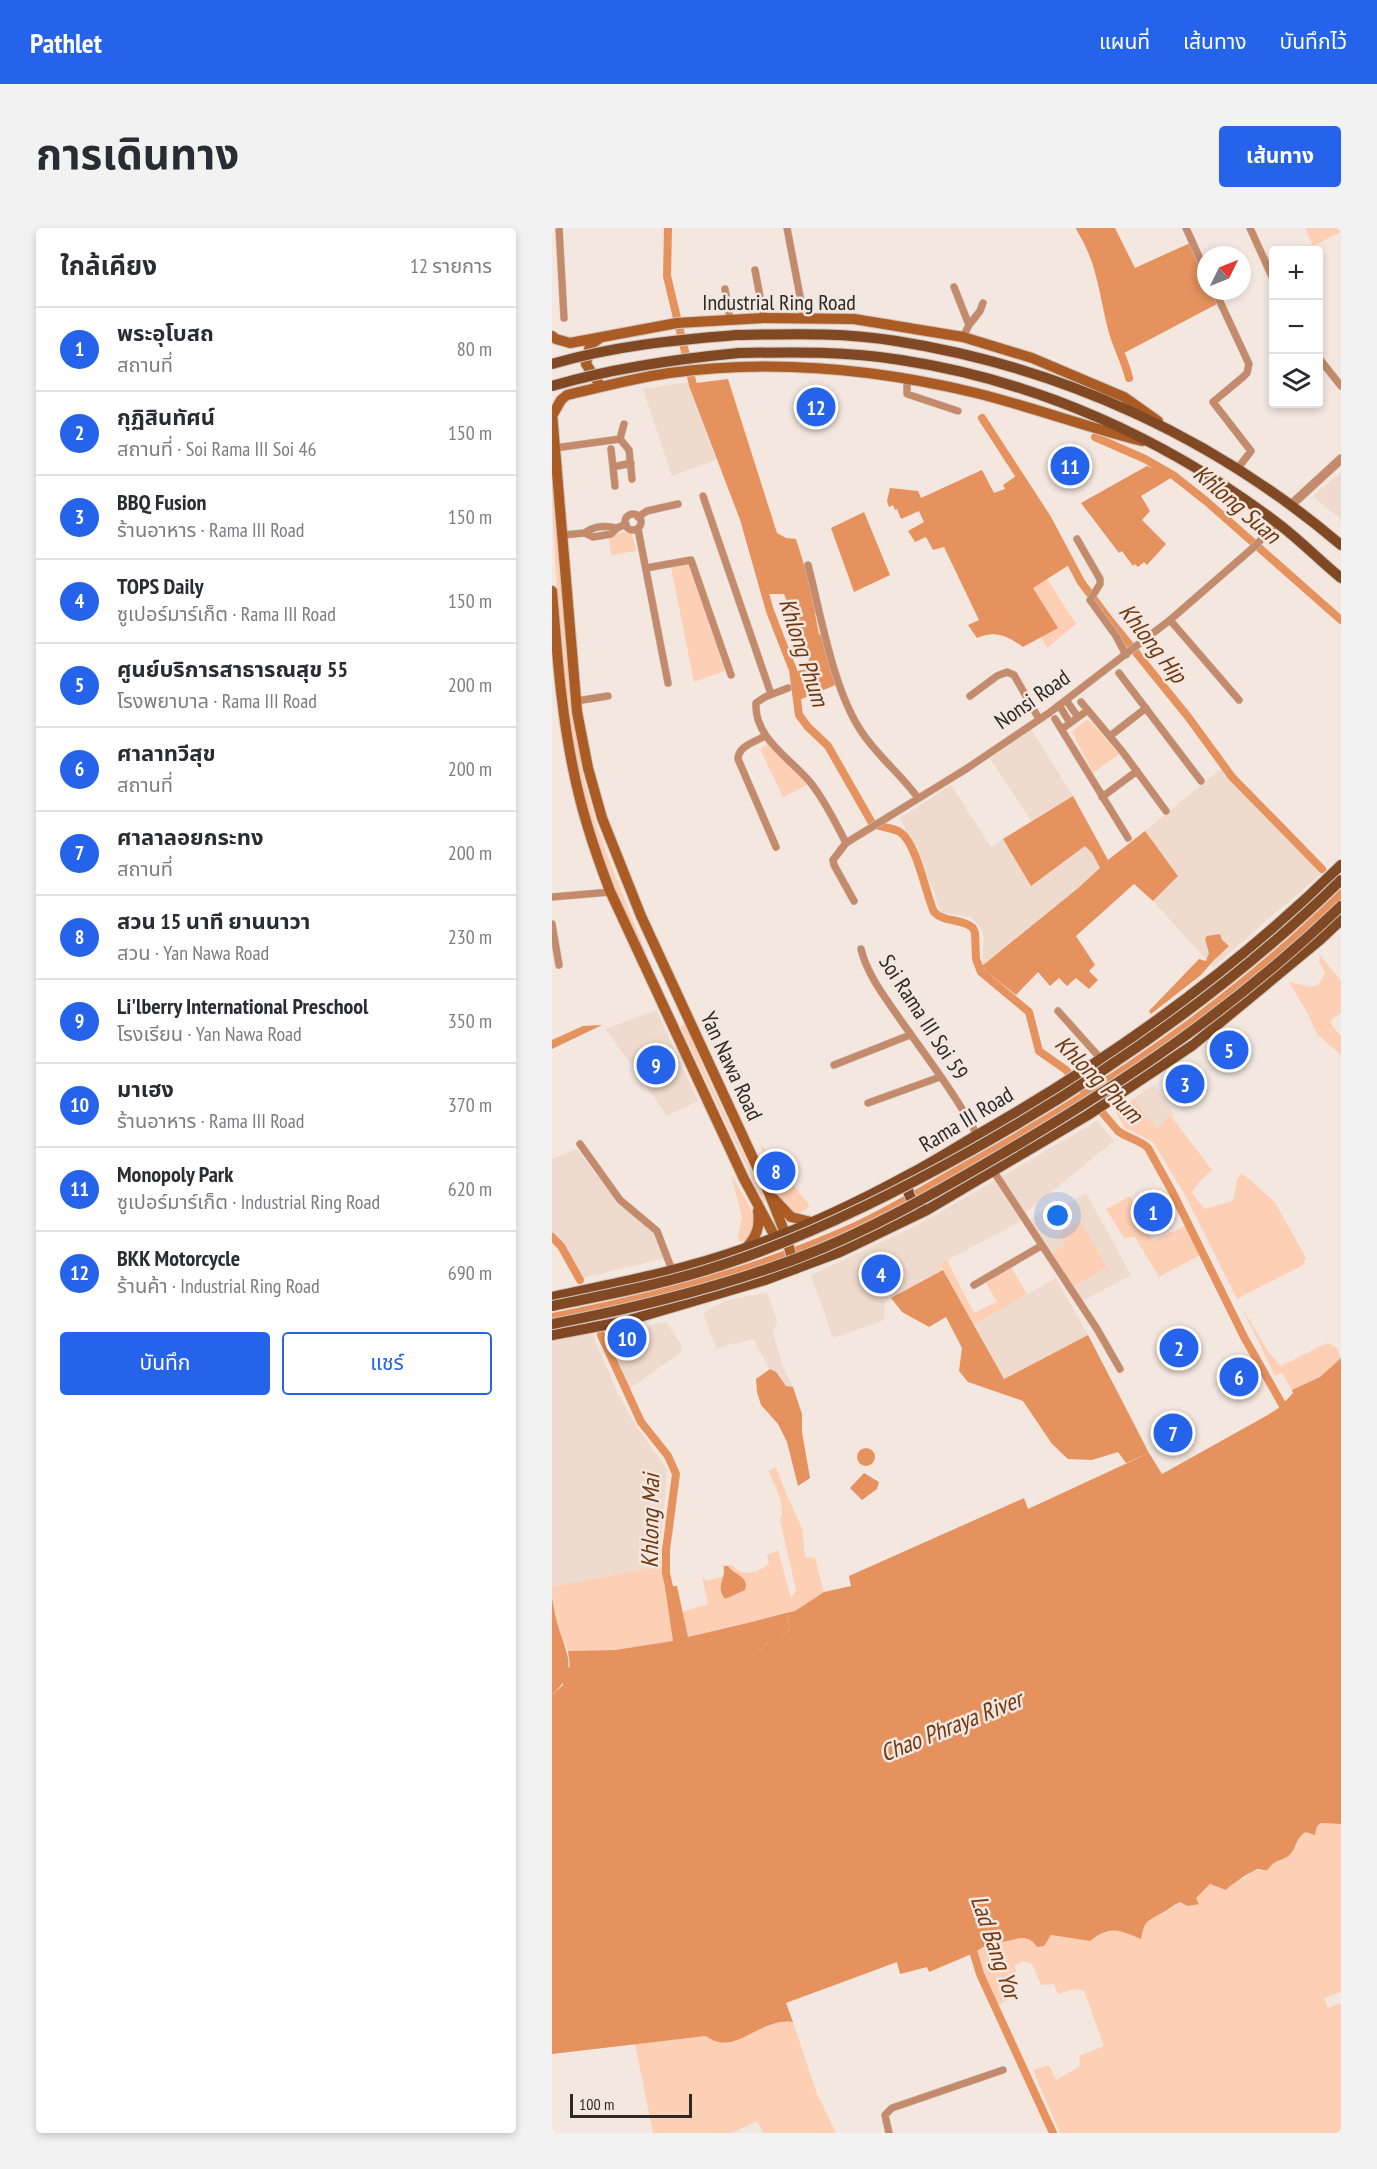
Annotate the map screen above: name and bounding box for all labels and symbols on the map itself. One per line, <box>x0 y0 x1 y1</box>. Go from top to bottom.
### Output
north arrow <box>1197 246 1251 300</box>
street label: Industrial Ring Road <box>702 288 856 316</box>
pin: 12 <box>796 384 836 429</box>
pin: 11 <box>1050 444 1090 488</box>
water label: Khlong Suan <box>1187 458 1288 551</box>
water label: Khlong Phum <box>772 594 836 711</box>
water label: Khlong Hip <box>1112 597 1195 690</box>
street label: Nonsi Road <box>989 663 1075 735</box>
street label: Soi Rama III Soi 59 <box>873 949 975 1085</box>
street label: Yan Nawa Road <box>695 1007 769 1125</box>
pin: 5 <box>1210 1028 1248 1072</box>
water label: Khlong Phum <box>1049 1029 1150 1130</box>
pin: 9 <box>636 1042 676 1088</box>
pin: 3 <box>1166 1062 1204 1106</box>
street label: Rama III Road <box>914 1080 1018 1158</box>
pin: 8 <box>756 1148 796 1194</box>
pin: 1 <box>1134 1190 1172 1234</box>
your location <box>1043 1201 1072 1230</box>
pin: 4 <box>862 1252 900 1296</box>
pin: 10 <box>608 1316 646 1360</box>
pin: 2 <box>1160 1326 1198 1370</box>
pin: 6 <box>1220 1354 1258 1400</box>
pin: 7 <box>1154 1410 1192 1456</box>
water label: Khlong Mai <box>634 1471 666 1568</box>
water label: Chao Phraya River <box>875 1682 1030 1769</box>
water label: Lad Bang Yor <box>964 1891 1029 2006</box>
scale bar <box>570 2091 692 2118</box>

